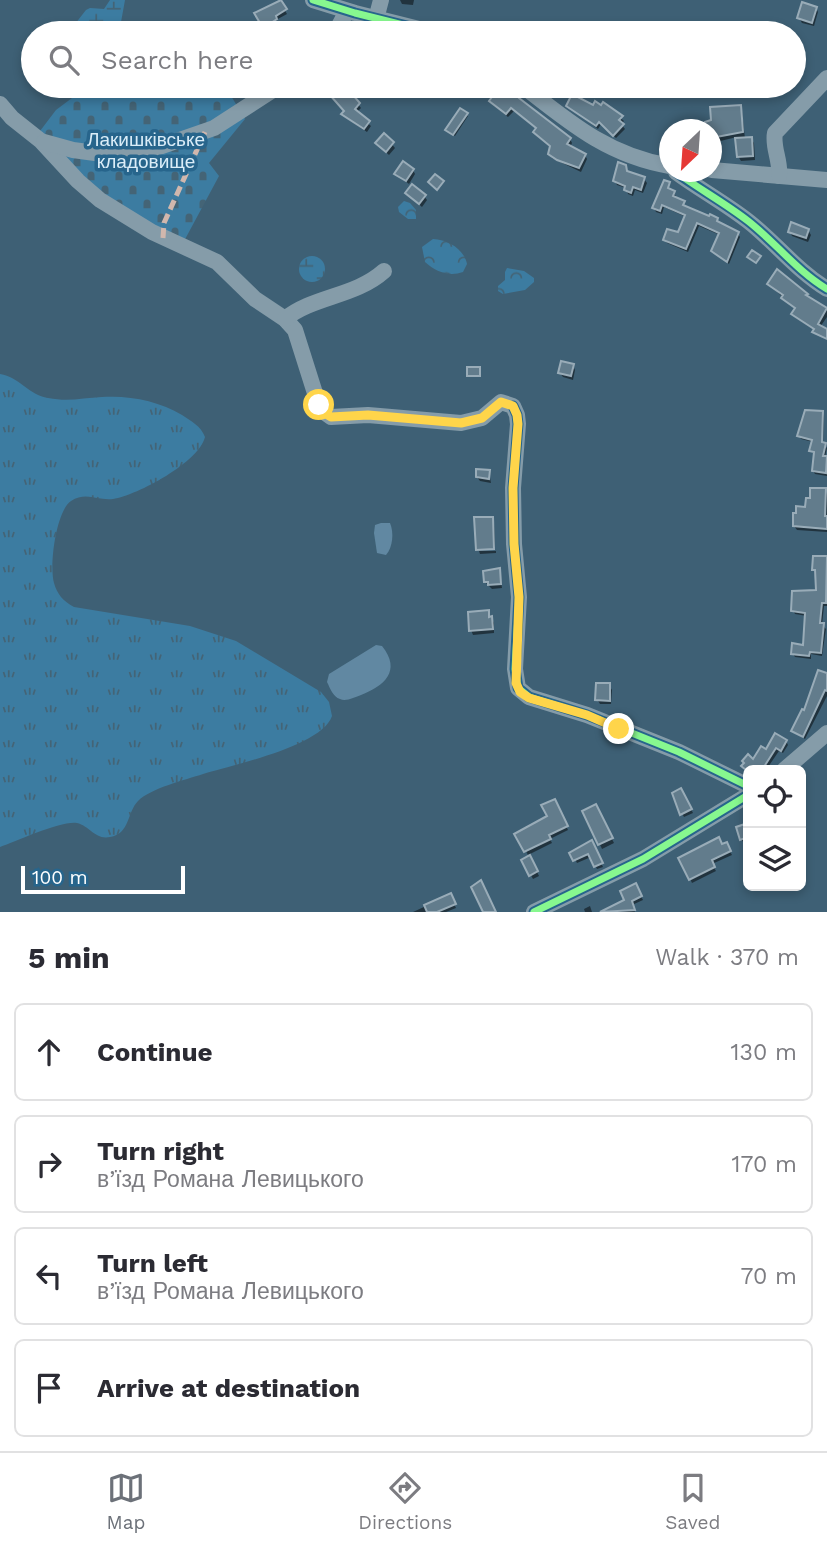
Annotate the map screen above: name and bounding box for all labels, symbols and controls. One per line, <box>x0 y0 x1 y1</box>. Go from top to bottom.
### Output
search box <box>21 21 806 98</box>
icon: search <box>45 41 83 79</box>
text: Search here <box>101 45 253 75</box>
north arrow <box>659 119 722 182</box>
park label: Лакишківське кладовище <box>87 128 205 173</box>
route start <box>303 389 334 420</box>
route end <box>603 713 634 744</box>
map controls <box>743 765 806 891</box>
button: locate <box>743 765 806 828</box>
button: layers <box>743 828 806 891</box>
scale bar <box>21 863 186 895</box>
text: 100 m <box>32 866 88 889</box>
text: 5 min <box>28 940 110 975</box>
text: Walk · 370 m <box>655 944 799 971</box>
icon: ahead <box>30 1033 68 1071</box>
text: Continue <box>97 1037 213 1067</box>
text: 130 m <box>731 1039 797 1066</box>
text: Turn right <box>97 1136 224 1166</box>
icon: right <box>30 1145 68 1183</box>
text: 170 m <box>732 1151 797 1178</box>
text: в’їзд Романа Левицького <box>97 1166 364 1193</box>
text: Turn left <box>97 1248 208 1278</box>
icon: left <box>30 1257 68 1295</box>
text: 70 m <box>740 1263 797 1290</box>
text: в’їзд Романа Левицького <box>97 1278 364 1305</box>
icon: arrive <box>30 1369 68 1407</box>
text: Arrive at destination <box>97 1373 360 1403</box>
tab: Map <box>107 1469 145 1534</box>
tab: Directions <box>358 1469 452 1534</box>
tab: Saved <box>665 1469 720 1534</box>

